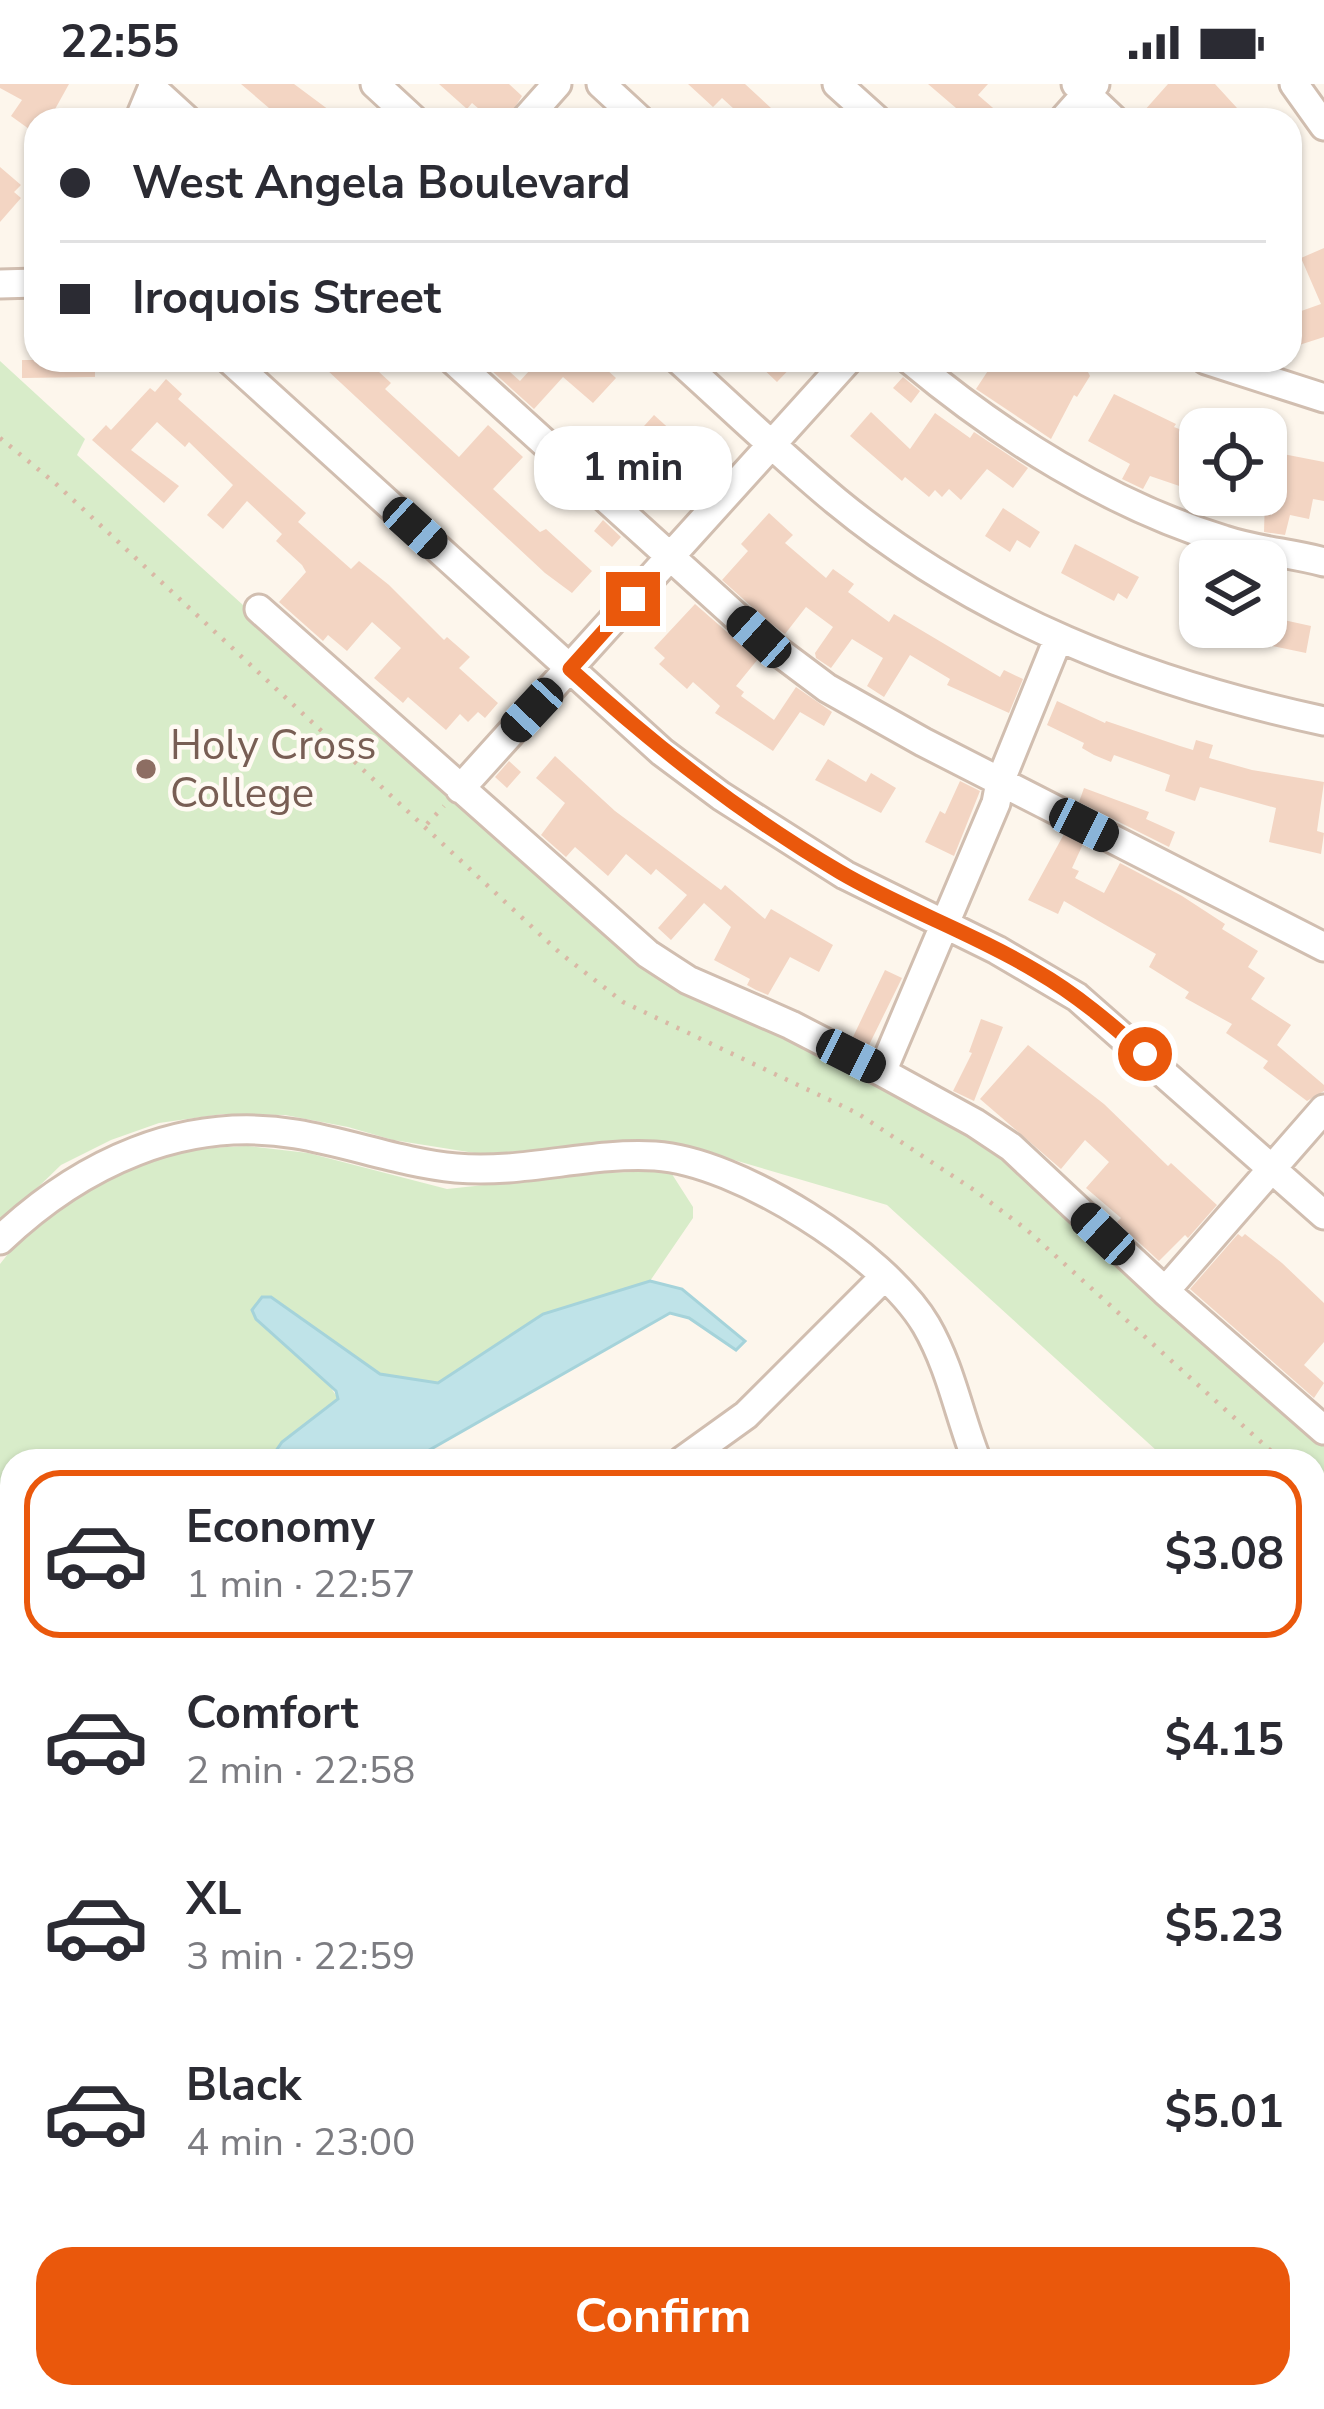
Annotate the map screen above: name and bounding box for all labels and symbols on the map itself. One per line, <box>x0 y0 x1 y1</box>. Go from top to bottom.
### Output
callout: 1 min <box>534 425 732 509</box>
car <box>376 491 454 565</box>
route end <box>606 572 660 626</box>
car <box>720 600 798 674</box>
car <box>494 671 570 749</box>
place label: Holy Cross College <box>170 717 376 822</box>
marker: Holy Cross College <box>133 756 159 782</box>
car <box>1044 793 1124 857</box>
car <box>811 1024 891 1088</box>
route start <box>1118 1027 1172 1081</box>
car <box>1064 1196 1142 1272</box>

